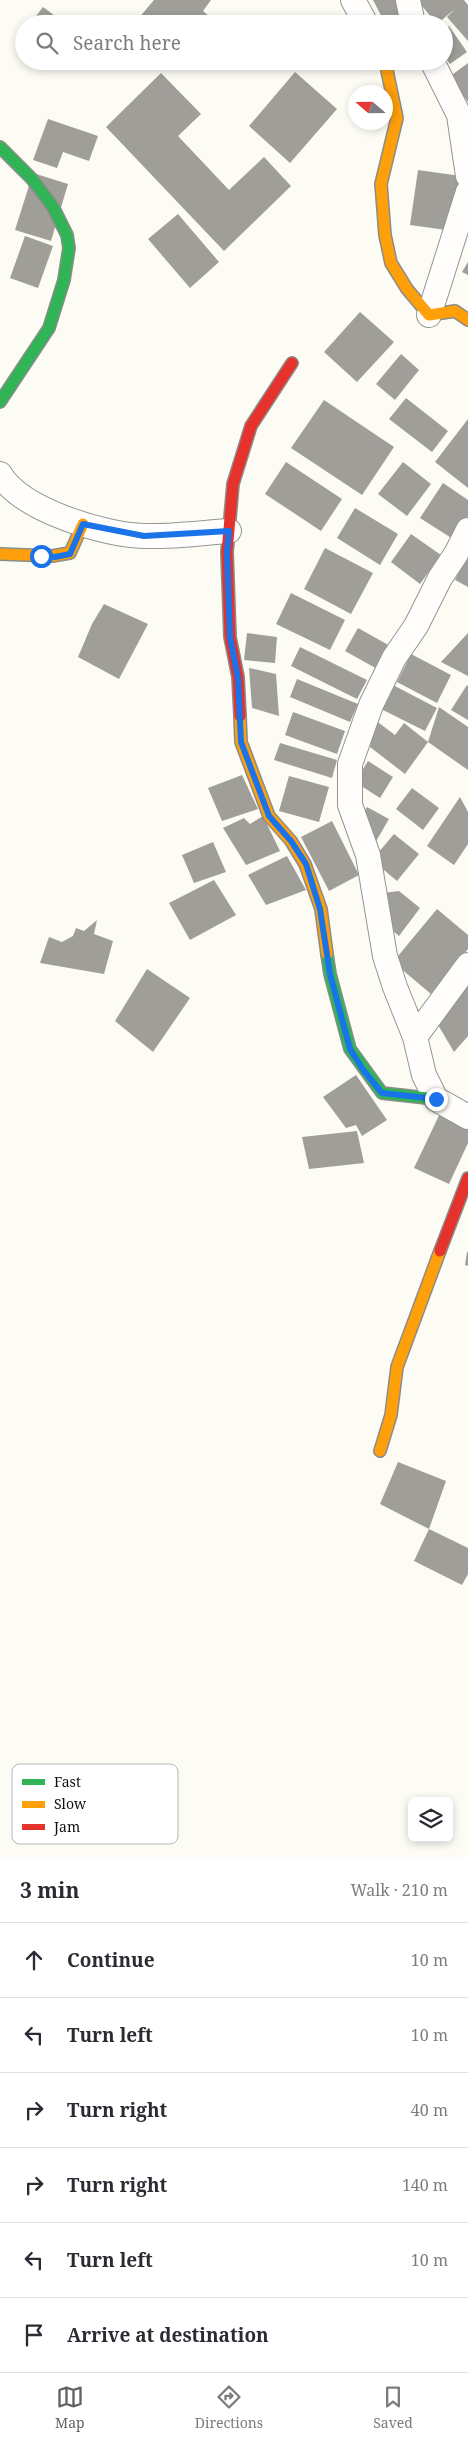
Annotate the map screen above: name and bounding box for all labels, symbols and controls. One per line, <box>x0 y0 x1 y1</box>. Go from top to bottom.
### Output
search box <box>15 15 453 70</box>
icon: search <box>33 29 61 57</box>
text: Search here <box>73 30 181 56</box>
north arrow <box>348 85 393 130</box>
route start <box>30 545 53 568</box>
route end <box>425 1088 448 1111</box>
legend <box>12 1764 178 1844</box>
text: Fast <box>54 1772 81 1791</box>
text: Slow <box>54 1794 87 1813</box>
map controls <box>408 1797 453 1842</box>
button: layers <box>408 1797 453 1842</box>
text: Jam <box>53 1817 80 1836</box>
text: 3 min <box>20 1876 79 1904</box>
text: Walk · 210 m <box>351 1879 448 1901</box>
icon: ahead <box>20 1946 48 1974</box>
text: Continue <box>67 1947 155 1973</box>
text: 10 m <box>411 1949 448 1971</box>
icon: left <box>20 2021 48 2049</box>
text: Turn left <box>67 2022 153 2048</box>
text: 10 m <box>411 2024 448 2046</box>
icon: right <box>20 2096 48 2124</box>
text: Turn right <box>67 2097 167 2123</box>
text: 40 m <box>411 2099 448 2121</box>
icon: right <box>20 2171 48 2199</box>
text: Turn right <box>67 2172 167 2198</box>
text: 140 m <box>402 2174 448 2196</box>
icon: left <box>20 2246 48 2274</box>
text: Turn left <box>67 2247 153 2273</box>
text: 10 m <box>411 2249 448 2271</box>
icon: arrive <box>20 2321 48 2349</box>
text: Arrive at destination <box>67 2322 269 2348</box>
tab: Map <box>55 2383 85 2432</box>
tab: Directions <box>195 2383 263 2432</box>
tab: Saved <box>373 2383 413 2432</box>

